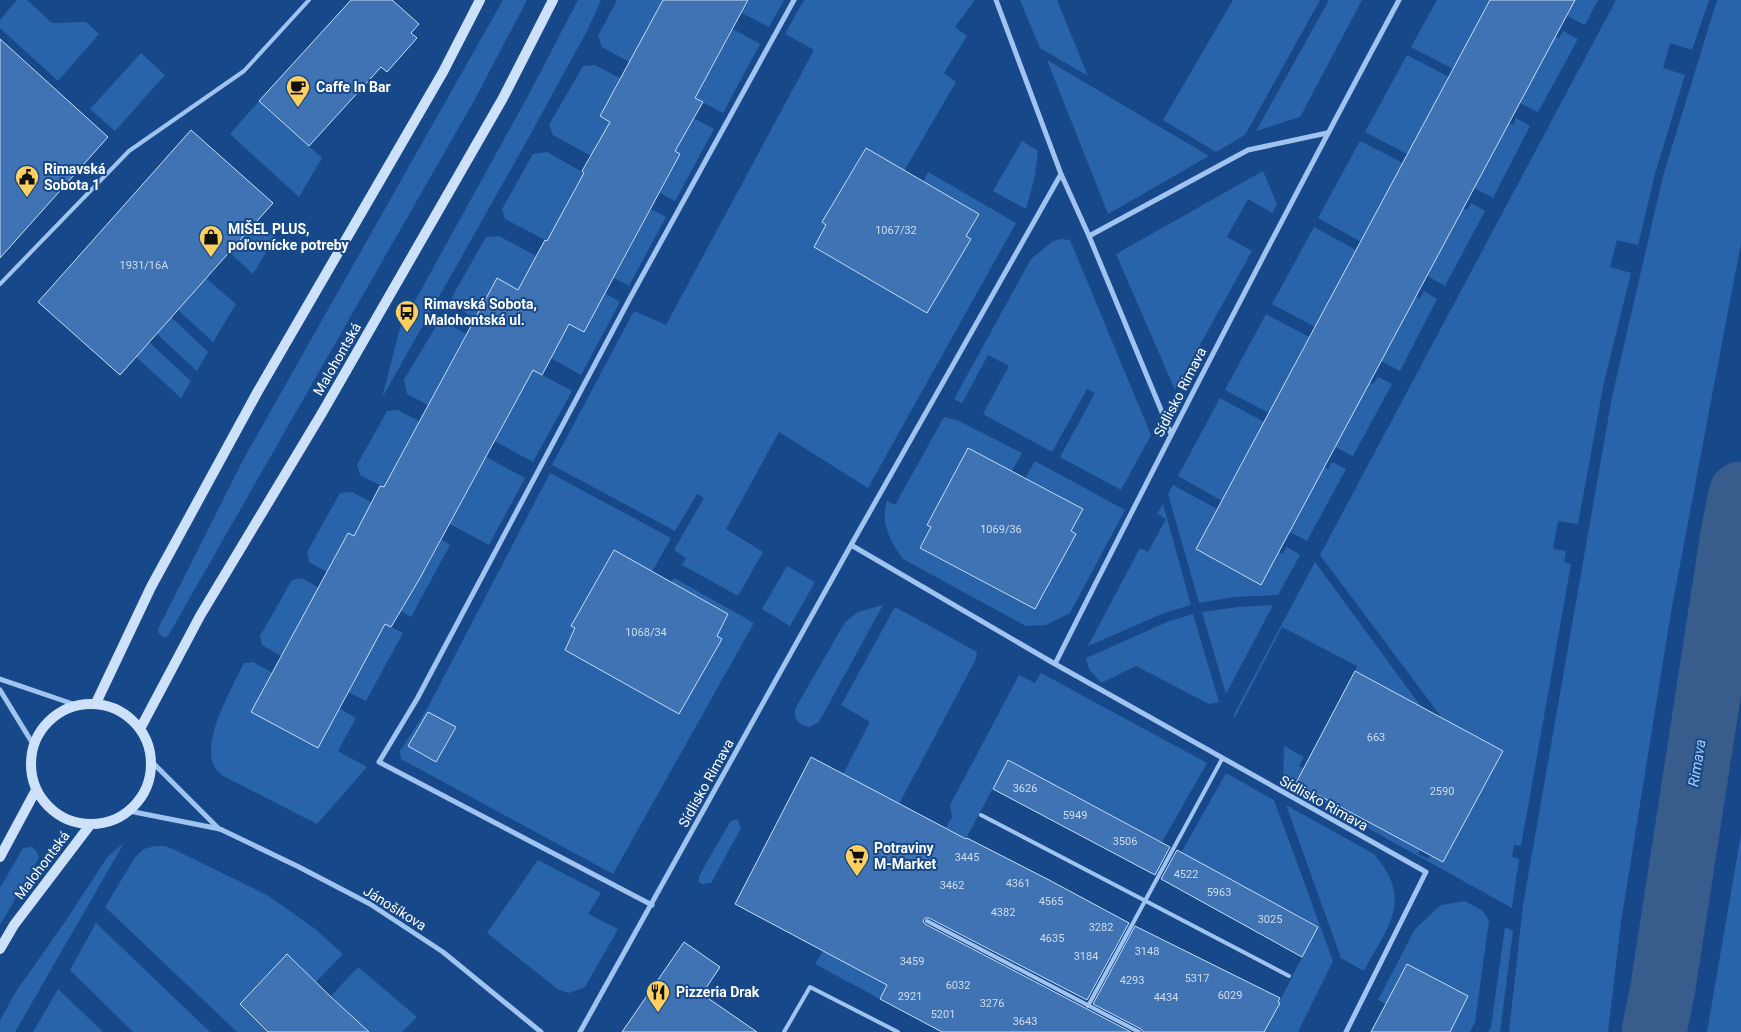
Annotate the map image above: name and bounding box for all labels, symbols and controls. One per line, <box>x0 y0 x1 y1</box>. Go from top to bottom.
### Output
cafe icon: Caffe In Bar <box>285 74 311 108</box>
place label: Caffe In Bar <box>316 79 391 95</box>
place label: Rimavská Sobota 1 <box>44 161 106 193</box>
public building icon: Rimavská Sobota 1 <box>14 164 40 198</box>
place label: MIŠEL PLUS, poľovnícke potreby <box>228 220 350 253</box>
shop icon: MIŠEL PLUS, poľovnícke potreby <box>198 224 224 258</box>
house number: 1067/32 <box>875 224 917 237</box>
house number: 1931/16A <box>120 259 169 272</box>
place label: Rimavská Sobota, Malohontská ul. <box>424 296 537 328</box>
bus stop icon: Rimavská Sobota, Malohontská ul. <box>394 299 420 333</box>
street label: Malohontská <box>310 320 364 398</box>
street label: Sídlisko Rimava <box>1151 345 1209 439</box>
house number: 1069/36 <box>980 523 1022 536</box>
house number: 1068/34 <box>625 626 667 639</box>
house number: 663 <box>1367 731 1385 744</box>
street label: Sídlisko Rimava <box>675 736 737 830</box>
water label: Rimava <box>1684 738 1710 788</box>
street label: Sídlisko Rimava <box>1277 772 1371 834</box>
house number: 3626 <box>1013 782 1037 795</box>
house number: 2590 <box>1430 785 1454 798</box>
house number: 5949 <box>1063 809 1087 822</box>
street label: Malohontská <box>11 828 73 902</box>
house number: 3506 <box>1113 835 1137 848</box>
place label: Potraviny M-Market <box>874 840 937 872</box>
supermarket icon: Potraviny M-Market <box>844 843 870 877</box>
house number: 3445 <box>955 851 979 864</box>
house number: 4522 <box>1174 868 1198 881</box>
house number: 4361 <box>1006 877 1030 890</box>
house number: 3462 <box>940 879 964 892</box>
street label: Jánošíkova <box>361 882 429 934</box>
house number: 5963 <box>1207 886 1231 899</box>
house number: 4565 <box>1039 895 1063 908</box>
house number: 4382 <box>991 906 1015 919</box>
house number: 3025 <box>1258 913 1282 926</box>
house number: 3282 <box>1089 921 1113 934</box>
house number: 4635 <box>1040 932 1064 945</box>
house number: 3148 <box>1135 945 1159 958</box>
house number: 3184 <box>1074 950 1098 963</box>
house number: 3459 <box>900 955 924 968</box>
house number: 5317 <box>1185 972 1209 985</box>
house number: 4293 <box>1120 974 1144 987</box>
restaurant icon: Pizzeria Drak <box>645 979 671 1013</box>
house number: 6032 <box>946 979 970 992</box>
place label: Pizzeria Drak <box>676 984 760 1000</box>
house number: 6029 <box>1218 989 1242 1002</box>
house number: 2921 <box>898 990 922 1003</box>
house number: 4434 <box>1154 991 1178 1004</box>
house number: 3276 <box>980 997 1004 1010</box>
house number: 5201 <box>931 1008 955 1021</box>
house number: 3643 <box>1013 1015 1037 1028</box>

